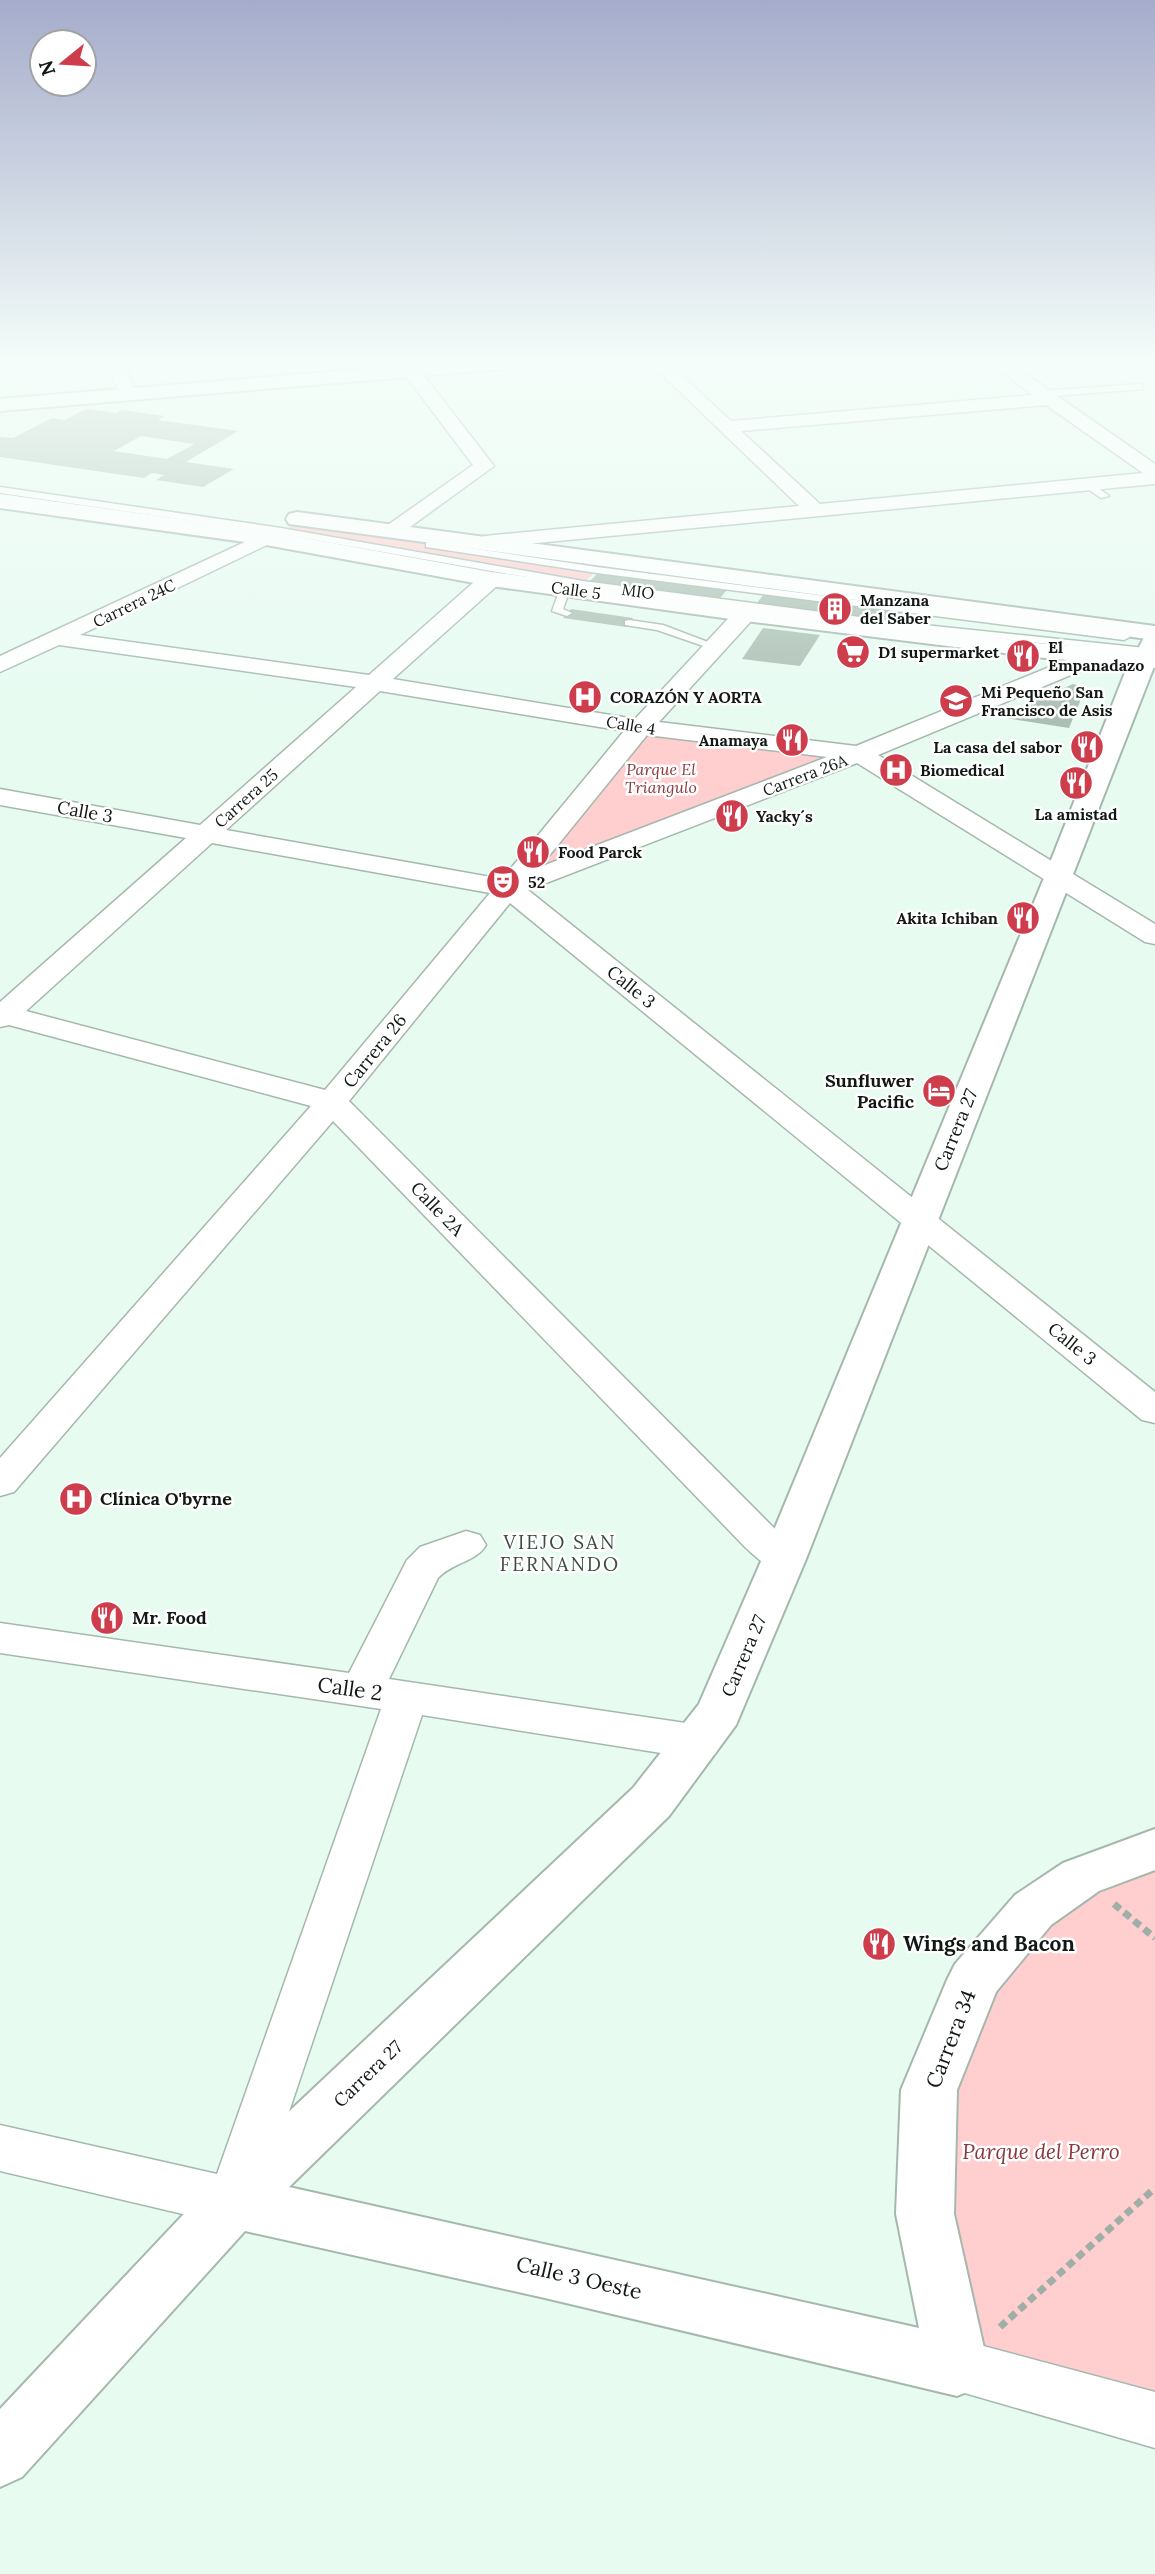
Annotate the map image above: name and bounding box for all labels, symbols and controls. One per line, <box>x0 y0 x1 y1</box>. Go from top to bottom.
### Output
north arrow <box>28 28 98 98</box>
text: N <box>33 57 61 79</box>
street label: Carrera 24C <box>90 574 178 632</box>
street label: Calle 5 <box>550 577 602 603</box>
street label: MIO <box>620 579 656 603</box>
building icon: Manzana del Saber <box>816 590 854 628</box>
place label: Manzana del Saber <box>860 590 931 628</box>
supermarket icon: D1 supermarket <box>834 633 872 671</box>
restaurant icon: El Empanadazo <box>1004 637 1042 675</box>
place label: El Empanadazo <box>1048 637 1144 675</box>
place label: D1 supermarket <box>878 642 1000 662</box>
hospital icon: CORAZÓN Y AORTA <box>566 678 604 716</box>
school or university icon: Mi Pequeño San Francisco de Asis <box>937 682 975 720</box>
place label: Mi Pequeño San Francisco de Asis <box>981 682 1113 720</box>
place label: CORAZÓN Y AORTA <box>610 687 762 707</box>
street label: Calle 4 <box>605 711 657 739</box>
restaurant icon: Anamaya <box>773 721 811 759</box>
restaurant icon: La casa del sabor <box>1068 728 1106 766</box>
place label: Anamaya <box>699 730 769 750</box>
place label: La casa del sabor <box>933 737 1062 757</box>
street label: Carrera 26A <box>760 749 851 800</box>
hospital icon: Biomedical <box>877 751 915 789</box>
park label: Parque El Triangulo <box>625 759 697 797</box>
place label: Biomedical <box>920 760 1004 780</box>
street label: Carrera 25 <box>210 764 282 832</box>
restaurant icon: La amistad <box>1057 764 1095 802</box>
street label: Calle 3 <box>55 795 115 828</box>
restaurant icon: Yacky´s <box>713 797 751 835</box>
place label: La amistad <box>1035 804 1118 824</box>
place label: Yacky´s <box>756 806 813 826</box>
restaurant icon: Food Parck <box>514 833 552 871</box>
place label: Food Parck <box>558 842 643 862</box>
theatre icon: 52 <box>484 863 522 901</box>
place label: 52 <box>528 872 545 892</box>
restaurant icon: Akita Ichiban <box>1004 899 1042 937</box>
place label: Akita Ichiban <box>896 908 998 928</box>
street label: Calle 3 <box>602 960 660 1013</box>
street label: Carrera 26 <box>338 1009 412 1092</box>
place label: Sunfluwer Pacific <box>825 1069 915 1113</box>
hotel icon: Sunfluwer Pacific <box>920 1072 958 1110</box>
street label: Carrera 27 <box>929 1085 982 1174</box>
street label: Calle 2A <box>406 1177 469 1241</box>
street label: Calle 3 <box>1043 1317 1101 1370</box>
hospital icon: Clínica O'byrne <box>57 1480 95 1518</box>
place label: Clínica O'byrne <box>100 1487 232 1510</box>
district label: VIEJO SAN FERNANDO <box>500 1530 620 1576</box>
restaurant icon: Mr. Food <box>88 1599 126 1637</box>
place label: Mr. Food <box>132 1606 207 1629</box>
street label: Carrera 27 <box>716 1611 771 1700</box>
street label: Calle 2 <box>316 1671 384 1706</box>
restaurant icon: Wings and Bacon <box>860 1925 898 1963</box>
place label: Wings and Bacon <box>903 1930 1075 1957</box>
street label: Carrera 34 <box>919 1986 982 2092</box>
street label: Carrera 27 <box>328 2035 407 2112</box>
park label: Parque del Perro <box>962 2138 1120 2165</box>
street label: Calle 3 Oeste <box>514 2250 645 2305</box>

